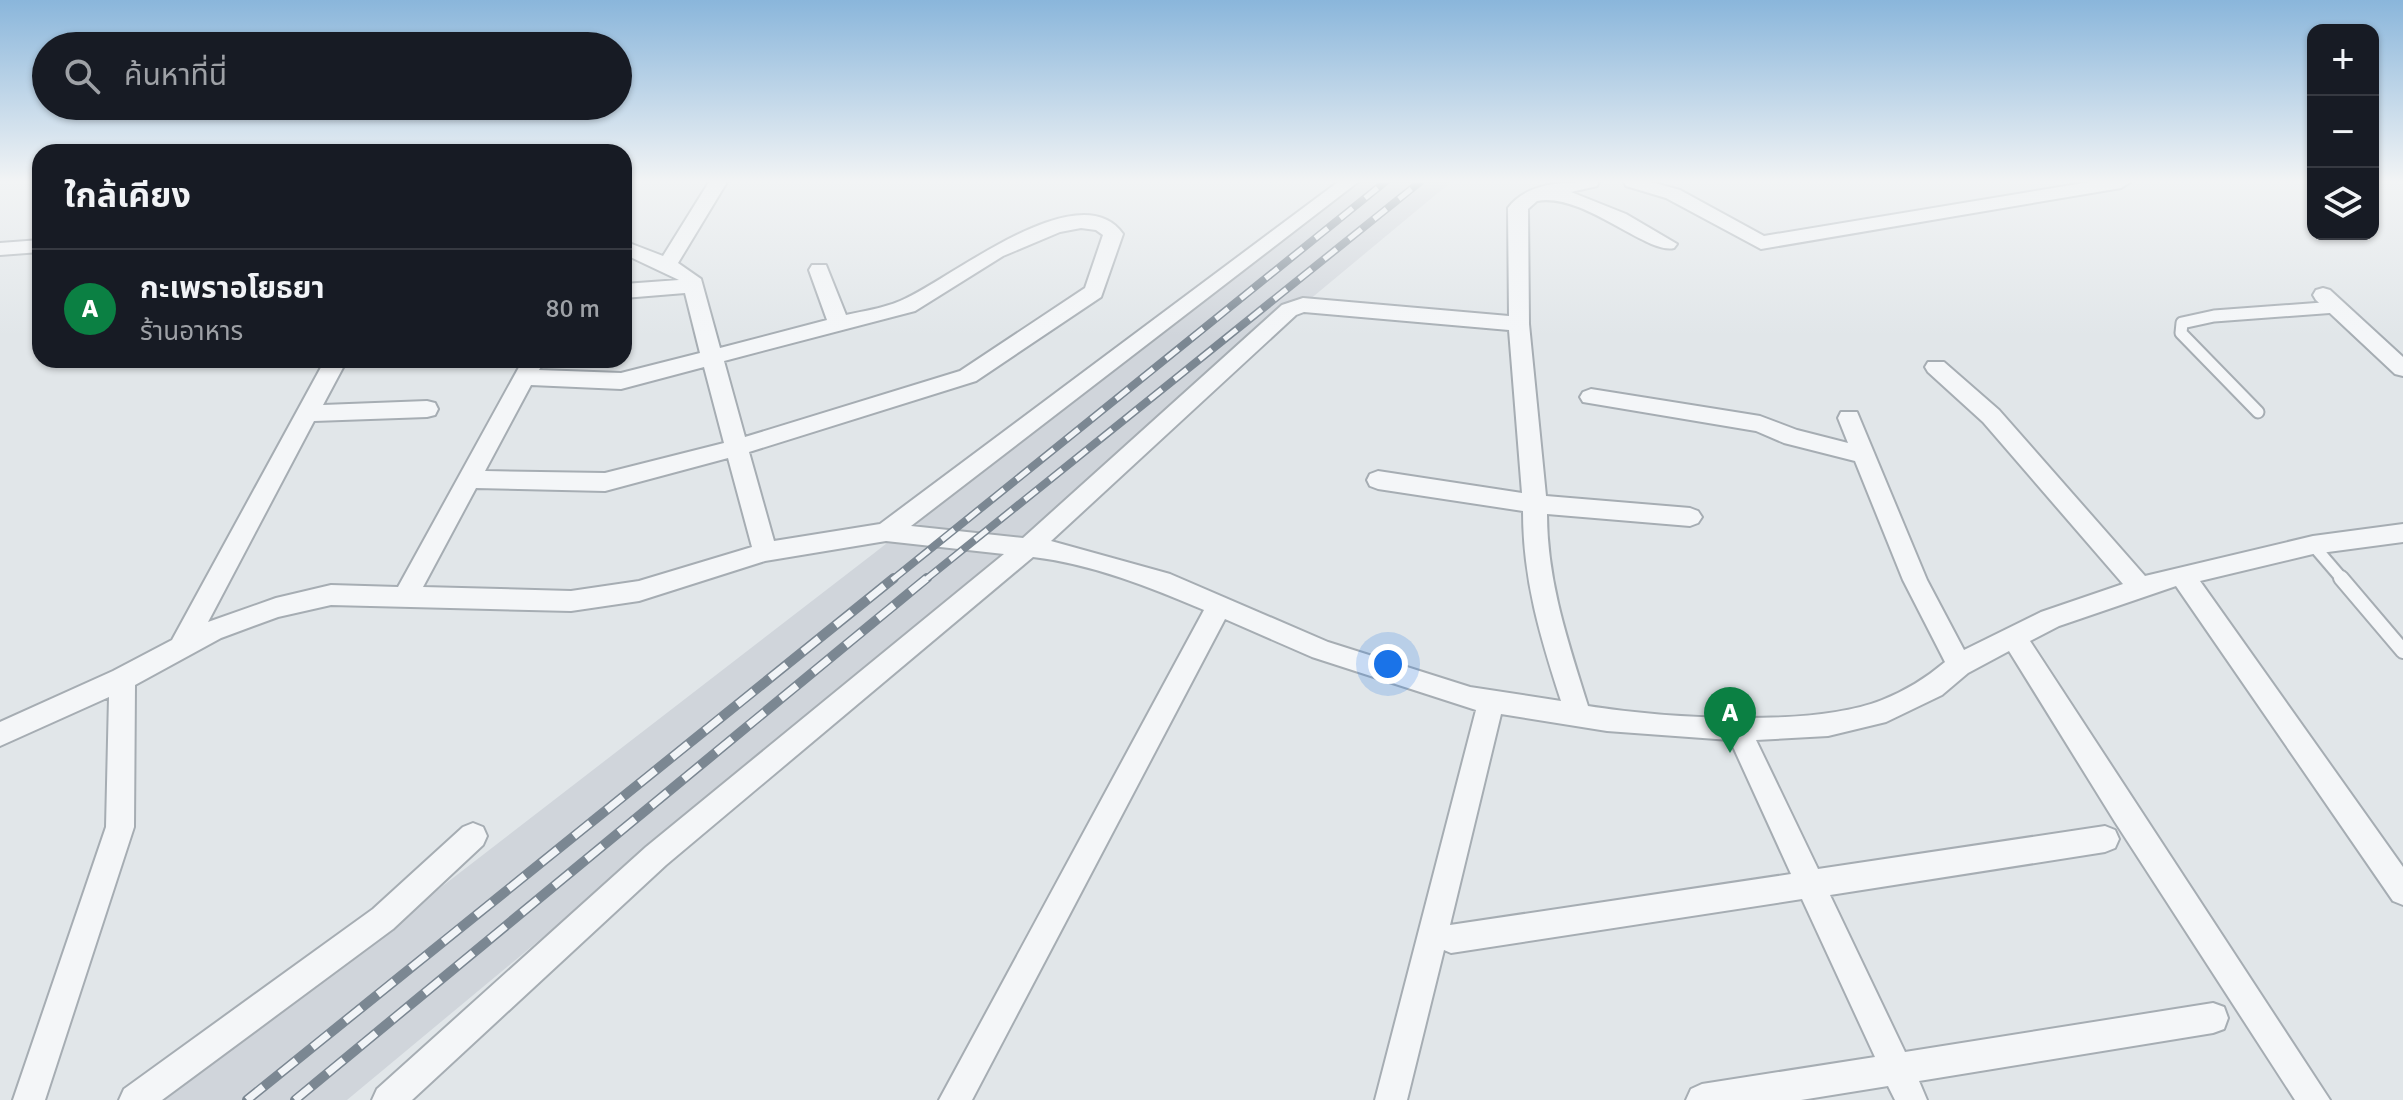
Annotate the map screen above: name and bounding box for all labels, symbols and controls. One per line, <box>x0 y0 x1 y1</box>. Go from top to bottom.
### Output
map controls <box>2307 24 2379 240</box>
button: + <box>2307 24 2379 96</box>
search box <box>32 32 632 120</box>
icon: search <box>60 54 104 98</box>
text: ค้นหาที่นี่ <box>124 57 227 94</box>
button: − <box>2307 96 2379 168</box>
button: layers <box>2307 168 2379 240</box>
text: ใกล้เคียง <box>64 175 191 217</box>
text: กะเพราอโยธยา <box>140 270 325 307</box>
text: A <box>82 293 98 325</box>
text: 80 m <box>545 293 600 325</box>
text: ร้านอาหาร <box>140 316 243 348</box>
your location <box>1368 644 1408 684</box>
pin: A <box>1704 687 1756 753</box>

